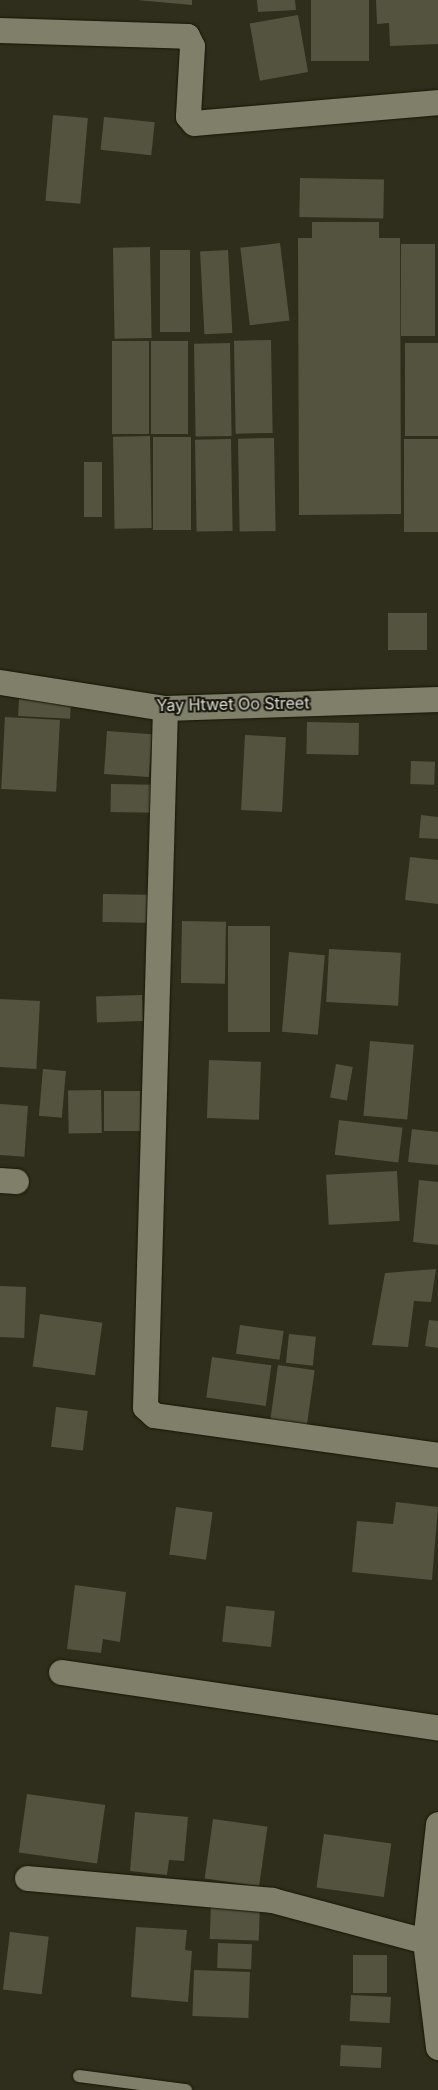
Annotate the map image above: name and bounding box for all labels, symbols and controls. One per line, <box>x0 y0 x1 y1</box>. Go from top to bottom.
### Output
street label: Yay Htwet Oo Street <box>156 693 310 715</box>

